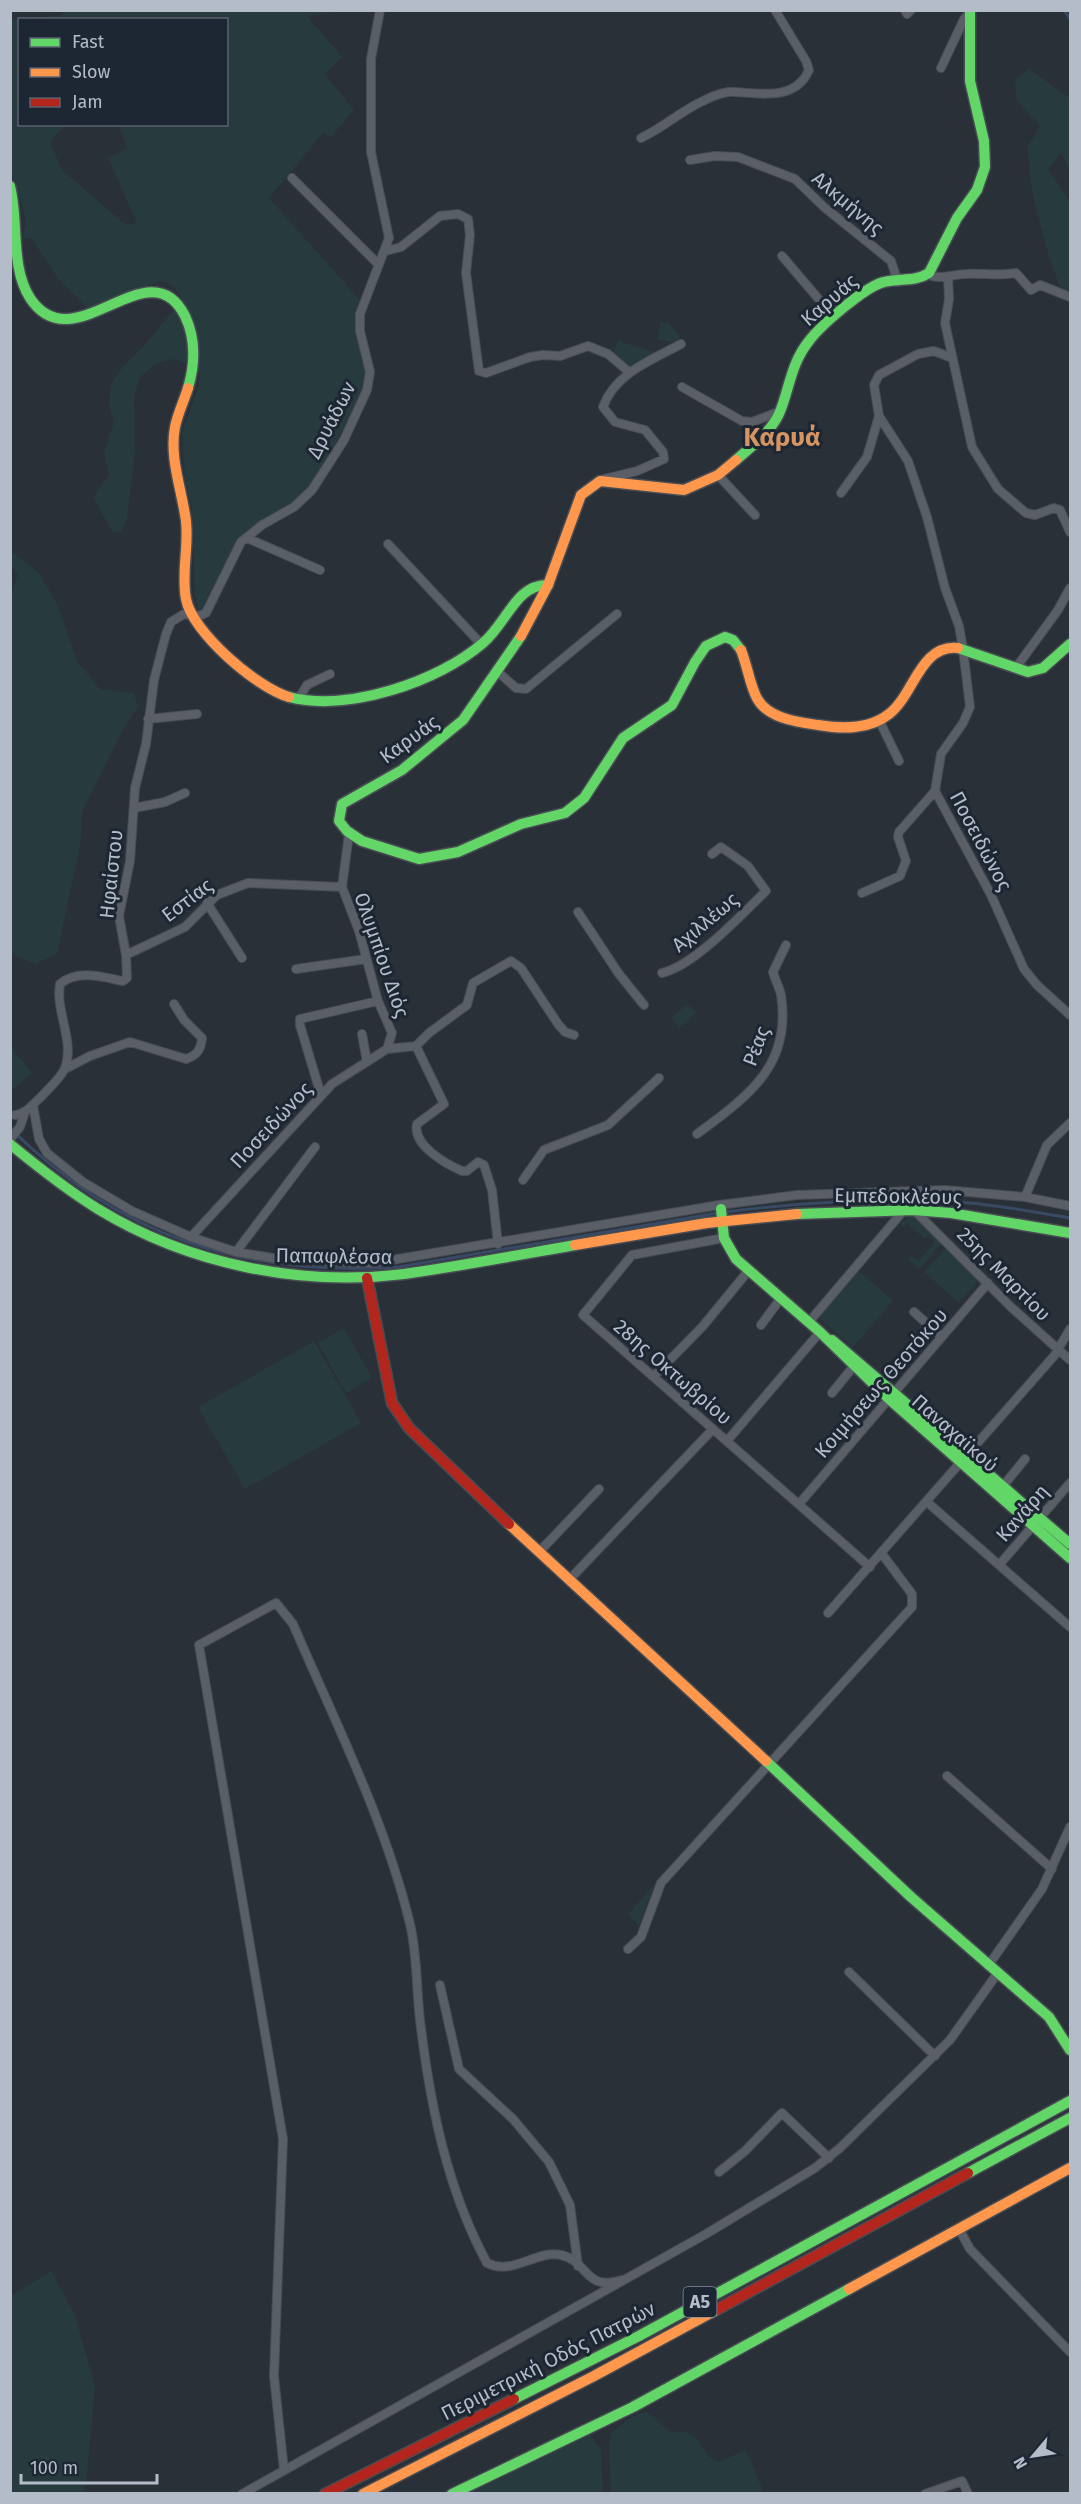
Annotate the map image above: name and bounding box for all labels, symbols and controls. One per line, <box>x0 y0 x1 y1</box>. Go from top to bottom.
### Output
legend <box>18 18 228 126</box>
text: Fast <box>72 31 105 53</box>
text: Slow <box>72 61 111 83</box>
text: Jam <box>72 91 103 113</box>
street label: Αλκμήνης <box>807 166 889 240</box>
street label: Καρυάς <box>796 269 862 331</box>
street label: Δρυάδων <box>301 377 361 462</box>
district label: Καρυά <box>744 422 820 453</box>
street label: Καρυάς <box>375 710 443 768</box>
street label: Ποσειδώνος <box>945 787 1017 895</box>
street label: Ηφαίστου <box>94 828 128 920</box>
street label: Εστίας <box>157 873 217 927</box>
street label: Αχιλλέως <box>667 887 743 957</box>
street label: Ολυμπίου Διός <box>349 889 415 1021</box>
street label: Ρέας <box>738 1023 774 1069</box>
street label: Ποσειδώνος <box>225 1077 317 1173</box>
street label: Εμπεδοκλέους <box>834 1183 962 1209</box>
street label: 25ης Μαρτίου <box>952 1222 1056 1326</box>
street label: Παπαφλέσσα <box>275 1243 393 1269</box>
street label: Κοιμήσεως Θεοτόκου <box>809 1303 953 1463</box>
street label: 28ης Οκτωβρίου <box>609 1314 737 1430</box>
street label: Παναχαϊκού <box>907 1389 1003 1477</box>
street label: Κανάρη <box>991 1479 1053 1547</box>
road number: Α5 <box>684 2287 716 2317</box>
street label: Περιμετρική Οδός Πατρών <box>437 2296 659 2425</box>
north arrow <box>1003 2426 1063 2486</box>
scale bar <box>21 2447 158 2485</box>
text: N <box>1009 2454 1031 2472</box>
text: 100 m <box>30 2457 78 2479</box>

